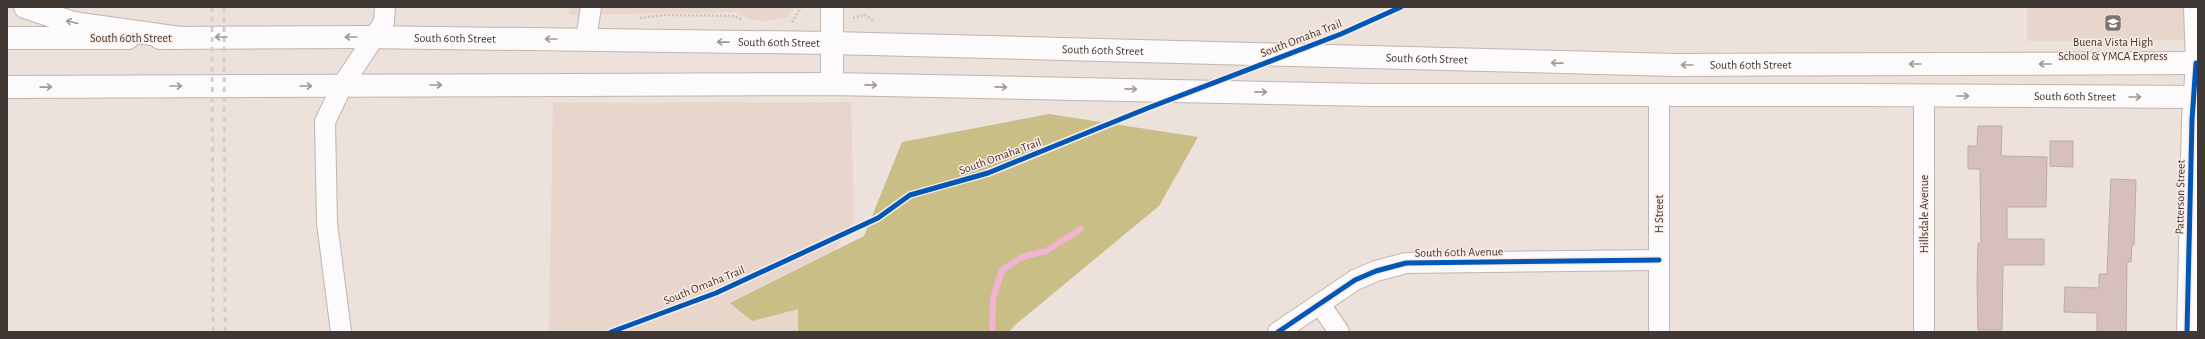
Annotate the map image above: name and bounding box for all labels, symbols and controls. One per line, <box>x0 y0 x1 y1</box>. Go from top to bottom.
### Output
school or university icon: Buena Vista High School & YMCA Express <box>2103 13 2123 33</box>
street label: South Omaha Trail <box>1259 17 1343 59</box>
one-way arrow <box>66 18 79 25</box>
street label: South 60th Street <box>90 32 172 44</box>
street label: South 60th Street <box>414 32 496 45</box>
one-way arrow <box>215 33 228 41</box>
one-way arrow <box>345 33 358 41</box>
one-way arrow <box>545 35 558 43</box>
street label: South 60th Street <box>738 36 820 49</box>
place label: Buena Vista High School & YMCA Express <box>2058 36 2168 62</box>
one-way arrow <box>717 39 730 46</box>
street label: South 60th Street <box>1062 43 1144 57</box>
street label: South 60th Street <box>1386 51 1468 66</box>
one-way arrow <box>1551 59 1564 67</box>
street label: South 60th Street <box>1710 59 1792 71</box>
one-way arrow <box>1909 60 1922 68</box>
one-way arrow <box>2039 60 2052 68</box>
one-way arrow <box>1681 61 1694 69</box>
one-way arrow <box>429 81 442 89</box>
one-way arrow <box>864 81 877 89</box>
one-way arrow <box>169 82 182 90</box>
one-way arrow <box>299 82 312 90</box>
one-way arrow <box>39 83 52 91</box>
one-way arrow <box>994 83 1007 91</box>
one-way arrow <box>1124 86 1137 93</box>
one-way arrow <box>1254 88 1267 96</box>
street label: South 60th Street <box>2034 90 2116 103</box>
one-way arrow <box>1956 92 1969 100</box>
one-way arrow <box>2128 93 2141 101</box>
street label: South Omaha Trail <box>957 136 1043 176</box>
street label: Patterson Street <box>2173 159 2187 235</box>
street label: Hillsdale Avenue <box>1918 175 1930 253</box>
street label: H Street <box>1653 195 1665 233</box>
street label: South 60th Avenue <box>1415 245 1503 259</box>
street label: South Omaha Trail <box>662 263 746 307</box>

